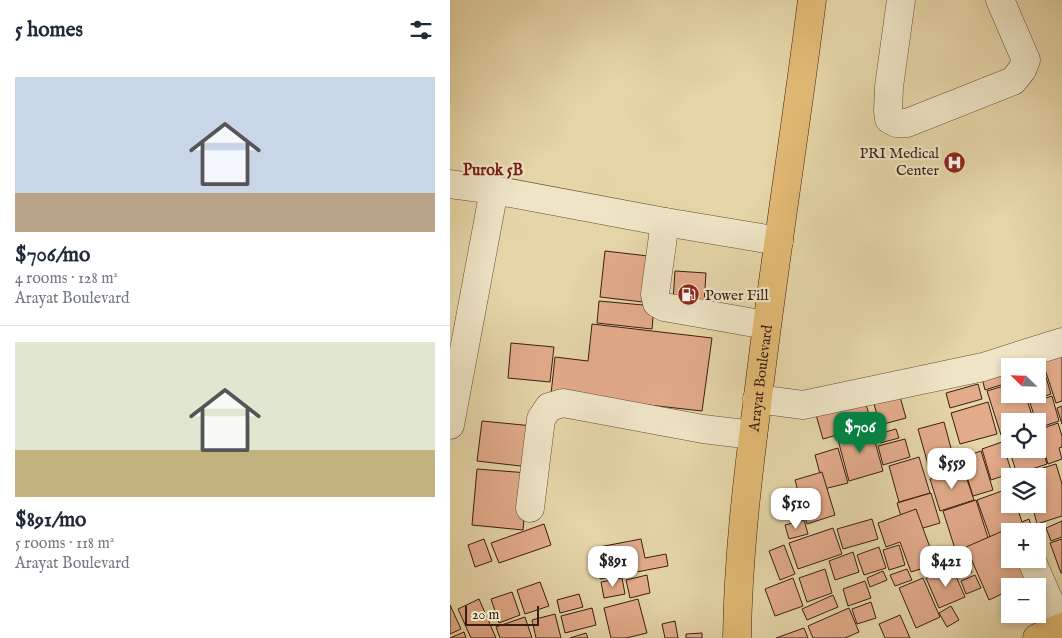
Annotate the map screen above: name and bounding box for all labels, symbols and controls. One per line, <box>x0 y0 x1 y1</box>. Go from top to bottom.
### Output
icon: filters <box>407 16 435 44</box>
text: 5 homes <box>15 17 83 44</box>
icon: home <box>180 109 270 199</box>
place label: PRI Medical Center <box>859 144 940 180</box>
hospital icon: PRI Medical Center <box>943 150 967 174</box>
district label: Purok 5B <box>463 161 524 181</box>
text: $706/mo <box>15 242 90 269</box>
text: 4 rooms · 128 m² <box>15 269 118 289</box>
fuel station icon: Power Fill <box>677 283 701 307</box>
place label: Power Fill <box>705 286 769 305</box>
text: Arayat Boulevard <box>15 289 130 309</box>
street label: Arayat Boulevard <box>745 323 777 434</box>
north arrow <box>1001 358 1046 402</box>
map controls <box>1001 358 1046 623</box>
icon: home <box>180 375 270 465</box>
pin: $706 <box>830 412 890 454</box>
button: locate <box>1001 413 1046 458</box>
text: $706 <box>845 418 875 438</box>
pin: $559 <box>922 448 982 490</box>
text: $559 <box>938 454 966 474</box>
button: layers <box>1001 468 1046 513</box>
pin: $510 <box>766 488 826 530</box>
text: $510 <box>782 494 810 514</box>
text: $891/mo <box>15 507 86 534</box>
button: + <box>1001 523 1046 568</box>
text: 5 rooms · 118 m² <box>15 534 114 554</box>
pin: $891 <box>583 546 643 588</box>
pin: $421 <box>916 546 976 588</box>
text: $891 <box>599 552 627 572</box>
text: $421 <box>931 552 961 572</box>
text: Arayat Boulevard <box>15 554 130 574</box>
button: − <box>1001 578 1046 623</box>
scale bar <box>465 603 539 626</box>
text: 20 m <box>472 606 499 624</box>

